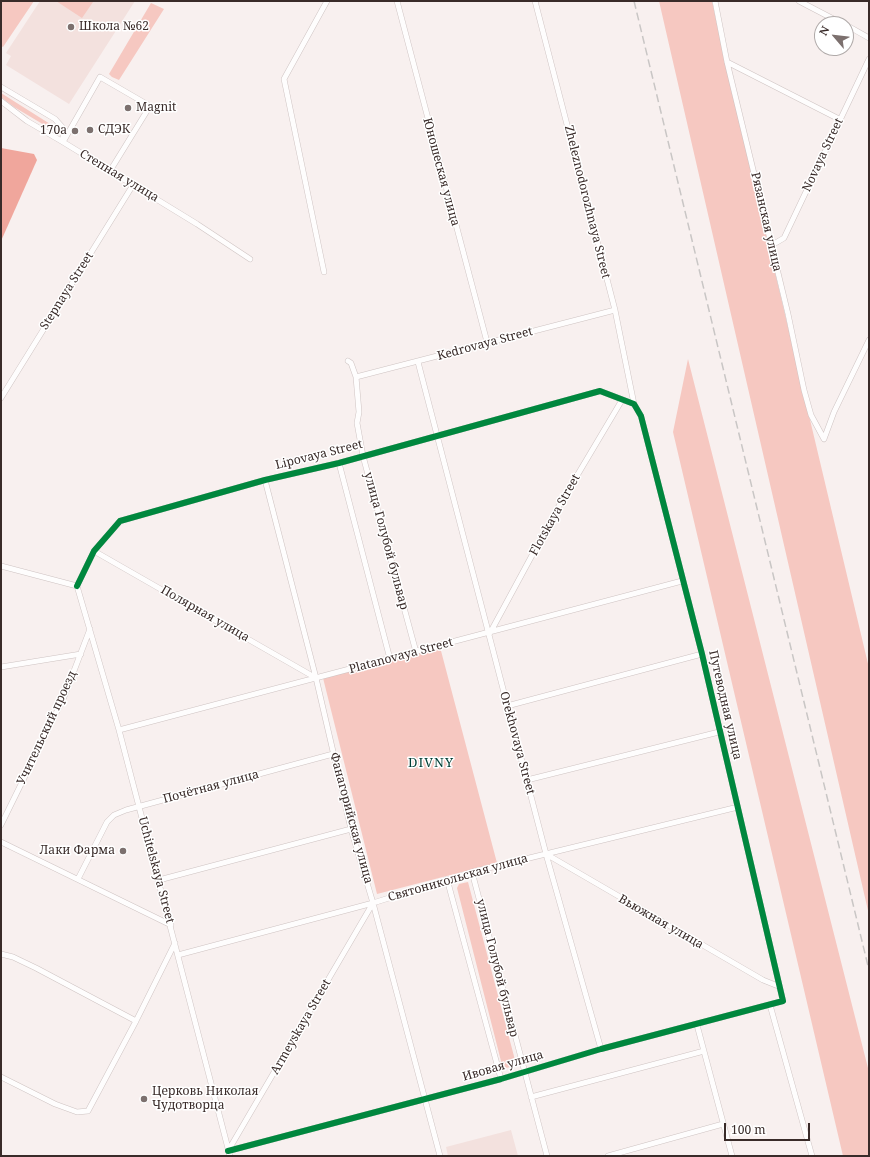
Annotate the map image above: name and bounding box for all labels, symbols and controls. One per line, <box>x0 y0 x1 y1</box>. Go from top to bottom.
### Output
north arrow <box>814 16 854 56</box>
place label: Школа №62 <box>79 20 149 34</box>
marker: Школа №62 <box>66 22 76 32</box>
text: N <box>815 23 833 38</box>
place label: Magnit <box>136 101 176 115</box>
marker: Magnit <box>123 103 133 113</box>
street label: Юношеская улица <box>420 116 462 228</box>
street label: Novaya Street <box>800 116 846 194</box>
place label: СДЭК <box>98 123 130 137</box>
place label: 170а <box>40 124 67 138</box>
street label: Zheleznodorozhnaya Street <box>561 124 613 280</box>
marker: СДЭК <box>85 125 95 135</box>
marker: 170а <box>70 126 80 136</box>
street label: Степная улица <box>77 147 161 205</box>
street label: Рязанская улица <box>748 171 784 273</box>
street label: Stepnaya Street <box>37 249 97 333</box>
street label: Kedrovaya Street <box>436 324 534 364</box>
street label: Lipovaya Street <box>274 437 364 473</box>
street label: улица Голубой бульвар <box>361 471 411 611</box>
street label: Flotskaya Street <box>527 472 583 558</box>
street label: Полярная улица <box>158 583 252 645</box>
street label: Platanovaya Street <box>347 635 455 677</box>
street label: Путеводная улица <box>705 649 745 761</box>
street label: Учительский проезд <box>14 669 80 787</box>
street label: Orekhovaya Street <box>496 690 538 796</box>
street label: Фанагорийская улица <box>327 751 375 885</box>
district label: DIVNY <box>408 755 454 771</box>
street label: Почётная улица <box>161 767 261 807</box>
street label: Uchitelskaya Street <box>135 815 177 925</box>
place label: Лаки Фарма <box>40 844 115 858</box>
marker: Лаки Фарма <box>118 846 128 856</box>
street label: Святоникольская улица <box>386 851 530 905</box>
street label: Вьюжная улица <box>616 892 706 952</box>
street label: улица Голубой бульвар <box>473 897 521 1039</box>
street label: Armeyskaya Street <box>268 977 334 1077</box>
street label: Ивовая улица <box>461 1048 545 1084</box>
place label: Церковь Николая Чудотворца <box>152 1085 258 1113</box>
marker: Церковь Николая Чудотворца <box>139 1094 149 1104</box>
scale bar <box>726 1115 812 1141</box>
text: 100 m <box>731 1121 766 1138</box>

